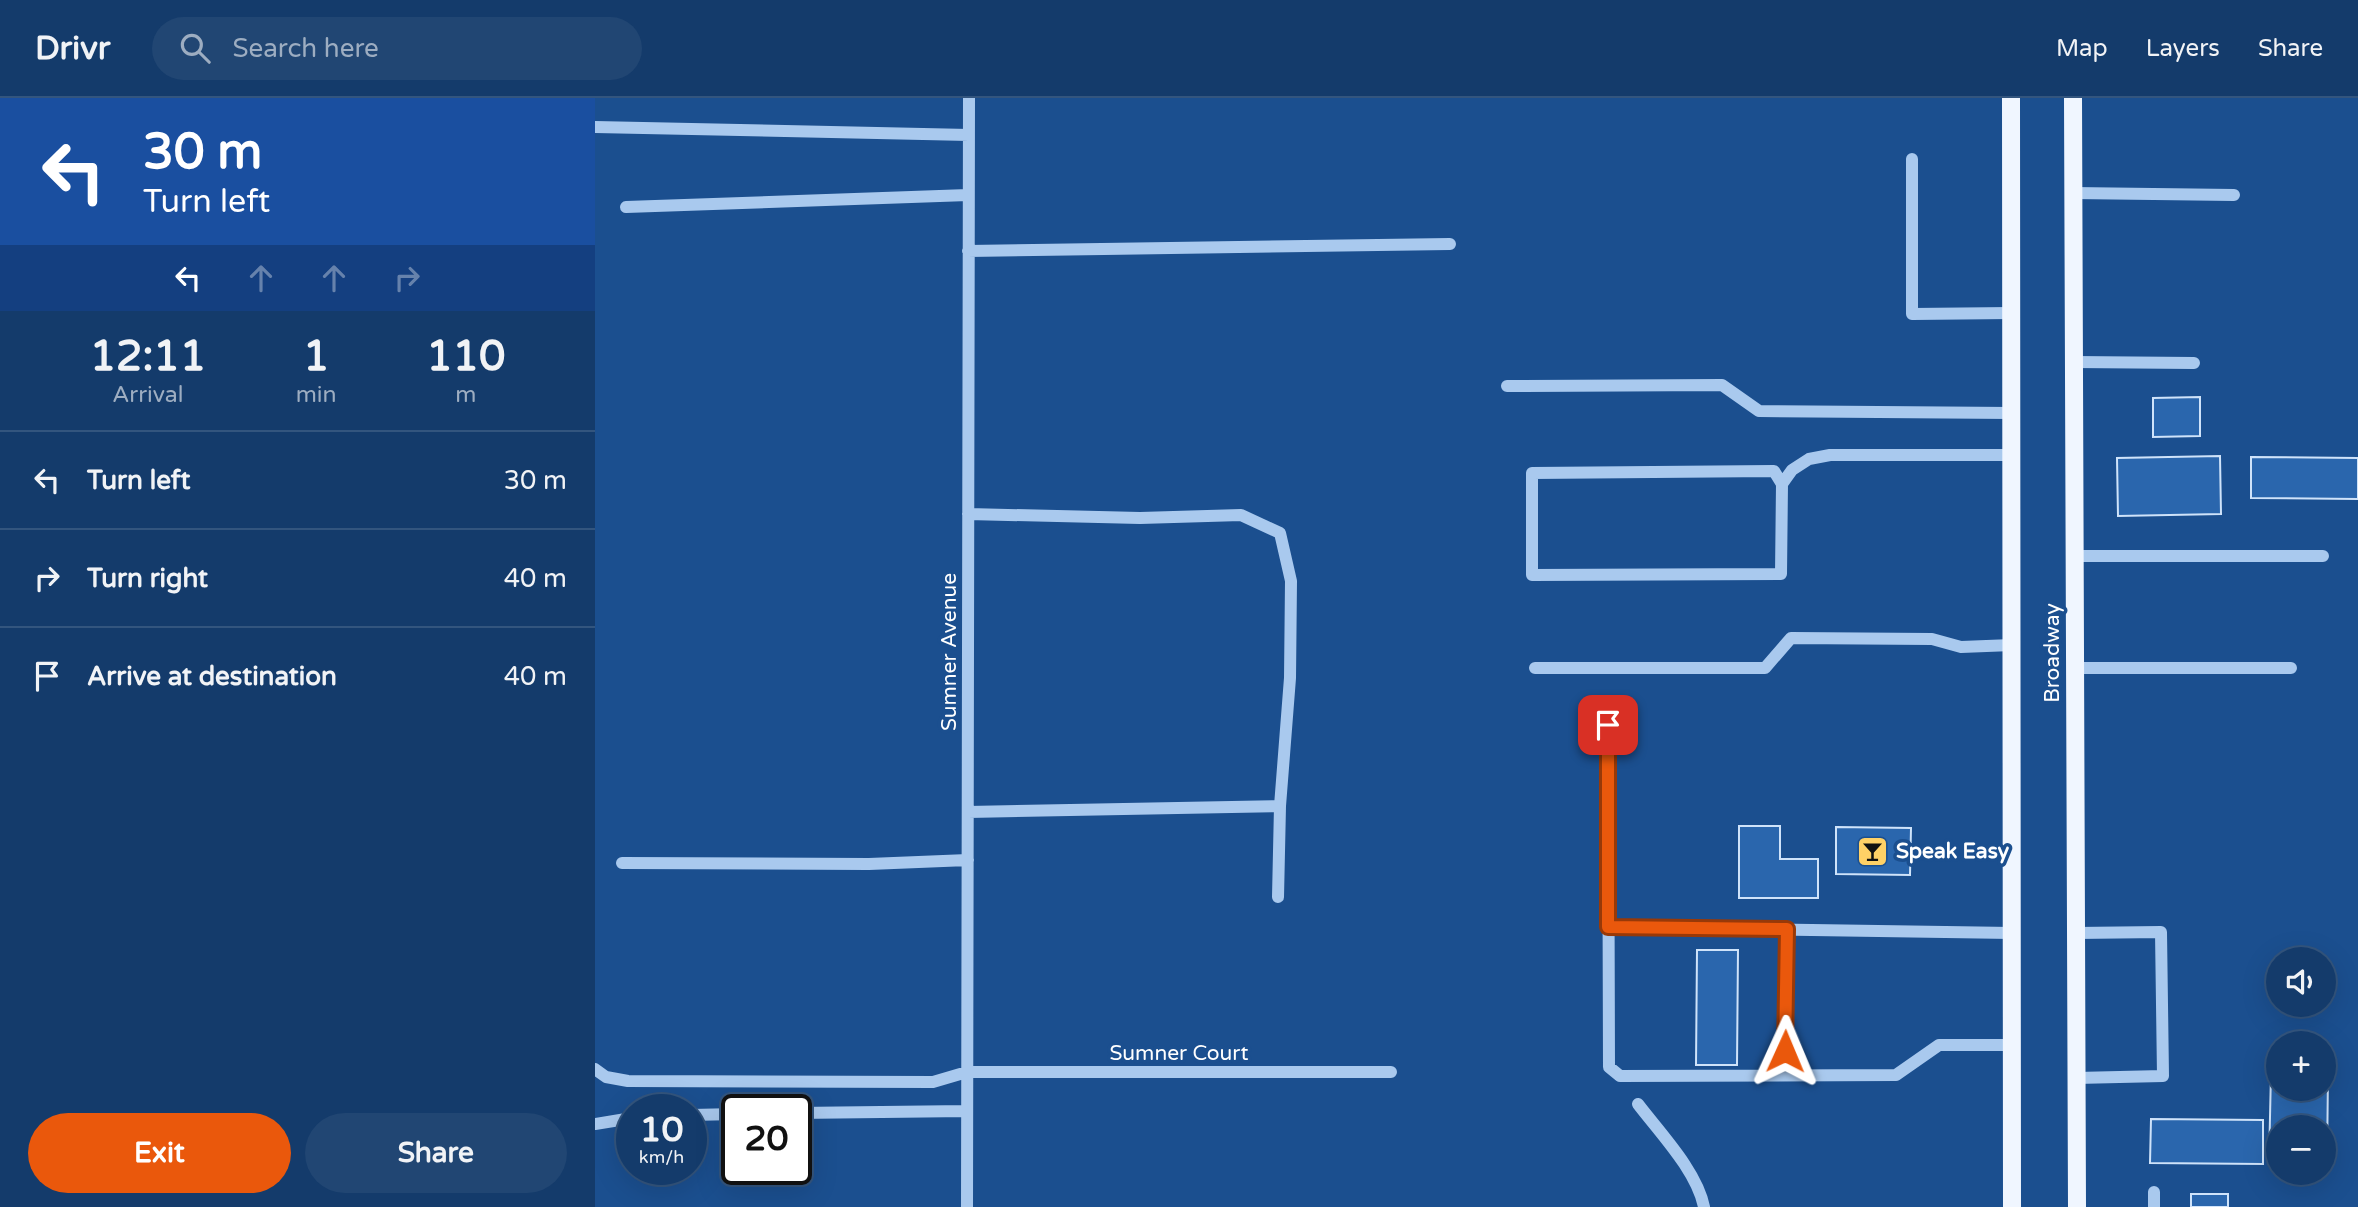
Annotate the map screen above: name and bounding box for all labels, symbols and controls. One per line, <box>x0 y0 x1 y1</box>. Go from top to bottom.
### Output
search box <box>152 17 642 80</box>
text: Drivr <box>35 29 110 68</box>
icon: search <box>176 29 214 67</box>
text: Search here <box>232 33 379 64</box>
text: Map <box>2056 34 2108 63</box>
text: Layers <box>2146 34 2220 63</box>
text: Share <box>2258 34 2323 63</box>
text: 30 m <box>143 123 262 182</box>
icon: left <box>28 126 119 217</box>
text: Turn left <box>143 183 270 221</box>
icon: left <box>169 259 207 297</box>
icon: ahead <box>242 259 280 297</box>
icon: ahead <box>315 259 353 297</box>
icon: right <box>388 259 426 297</box>
text: 12:11 <box>90 331 206 382</box>
text: 1 <box>303 331 329 382</box>
text: 110 <box>426 331 505 382</box>
text: Arrival <box>112 381 183 409</box>
text: min <box>296 381 337 409</box>
text: m <box>455 381 476 409</box>
icon: left <box>28 461 66 499</box>
text: Turn left <box>87 465 190 496</box>
text: 30 m <box>504 465 567 496</box>
icon: right <box>28 559 66 597</box>
text: Turn right <box>87 563 208 594</box>
text: 40 m <box>504 563 567 594</box>
street label: Sumner Avenue <box>937 573 962 731</box>
street label: Broadway <box>2040 603 2065 703</box>
icon: arrive <box>28 657 66 695</box>
text: Arrive at destination <box>87 661 337 692</box>
text: 40 m <box>504 661 567 692</box>
pin <box>1578 695 1638 755</box>
icon: arrive <box>1589 706 1627 744</box>
bar icon: Speak Easy <box>1856 834 1890 868</box>
place label: Speak Easy <box>1896 839 2010 864</box>
map controls <box>2266 947 2336 1185</box>
button: sound <box>2266 947 2336 1017</box>
position arrow <box>1748 1014 1822 1088</box>
button: + <box>2266 1031 2336 1101</box>
street label: Sumner Court <box>1110 1041 1248 1066</box>
speed limit sign: 20 <box>721 1094 812 1185</box>
text: 10 <box>640 1109 683 1151</box>
button: Exit <box>28 1113 291 1193</box>
button: Share <box>305 1113 567 1193</box>
button: − <box>2266 1115 2336 1185</box>
text: km/h <box>639 1146 684 1168</box>

